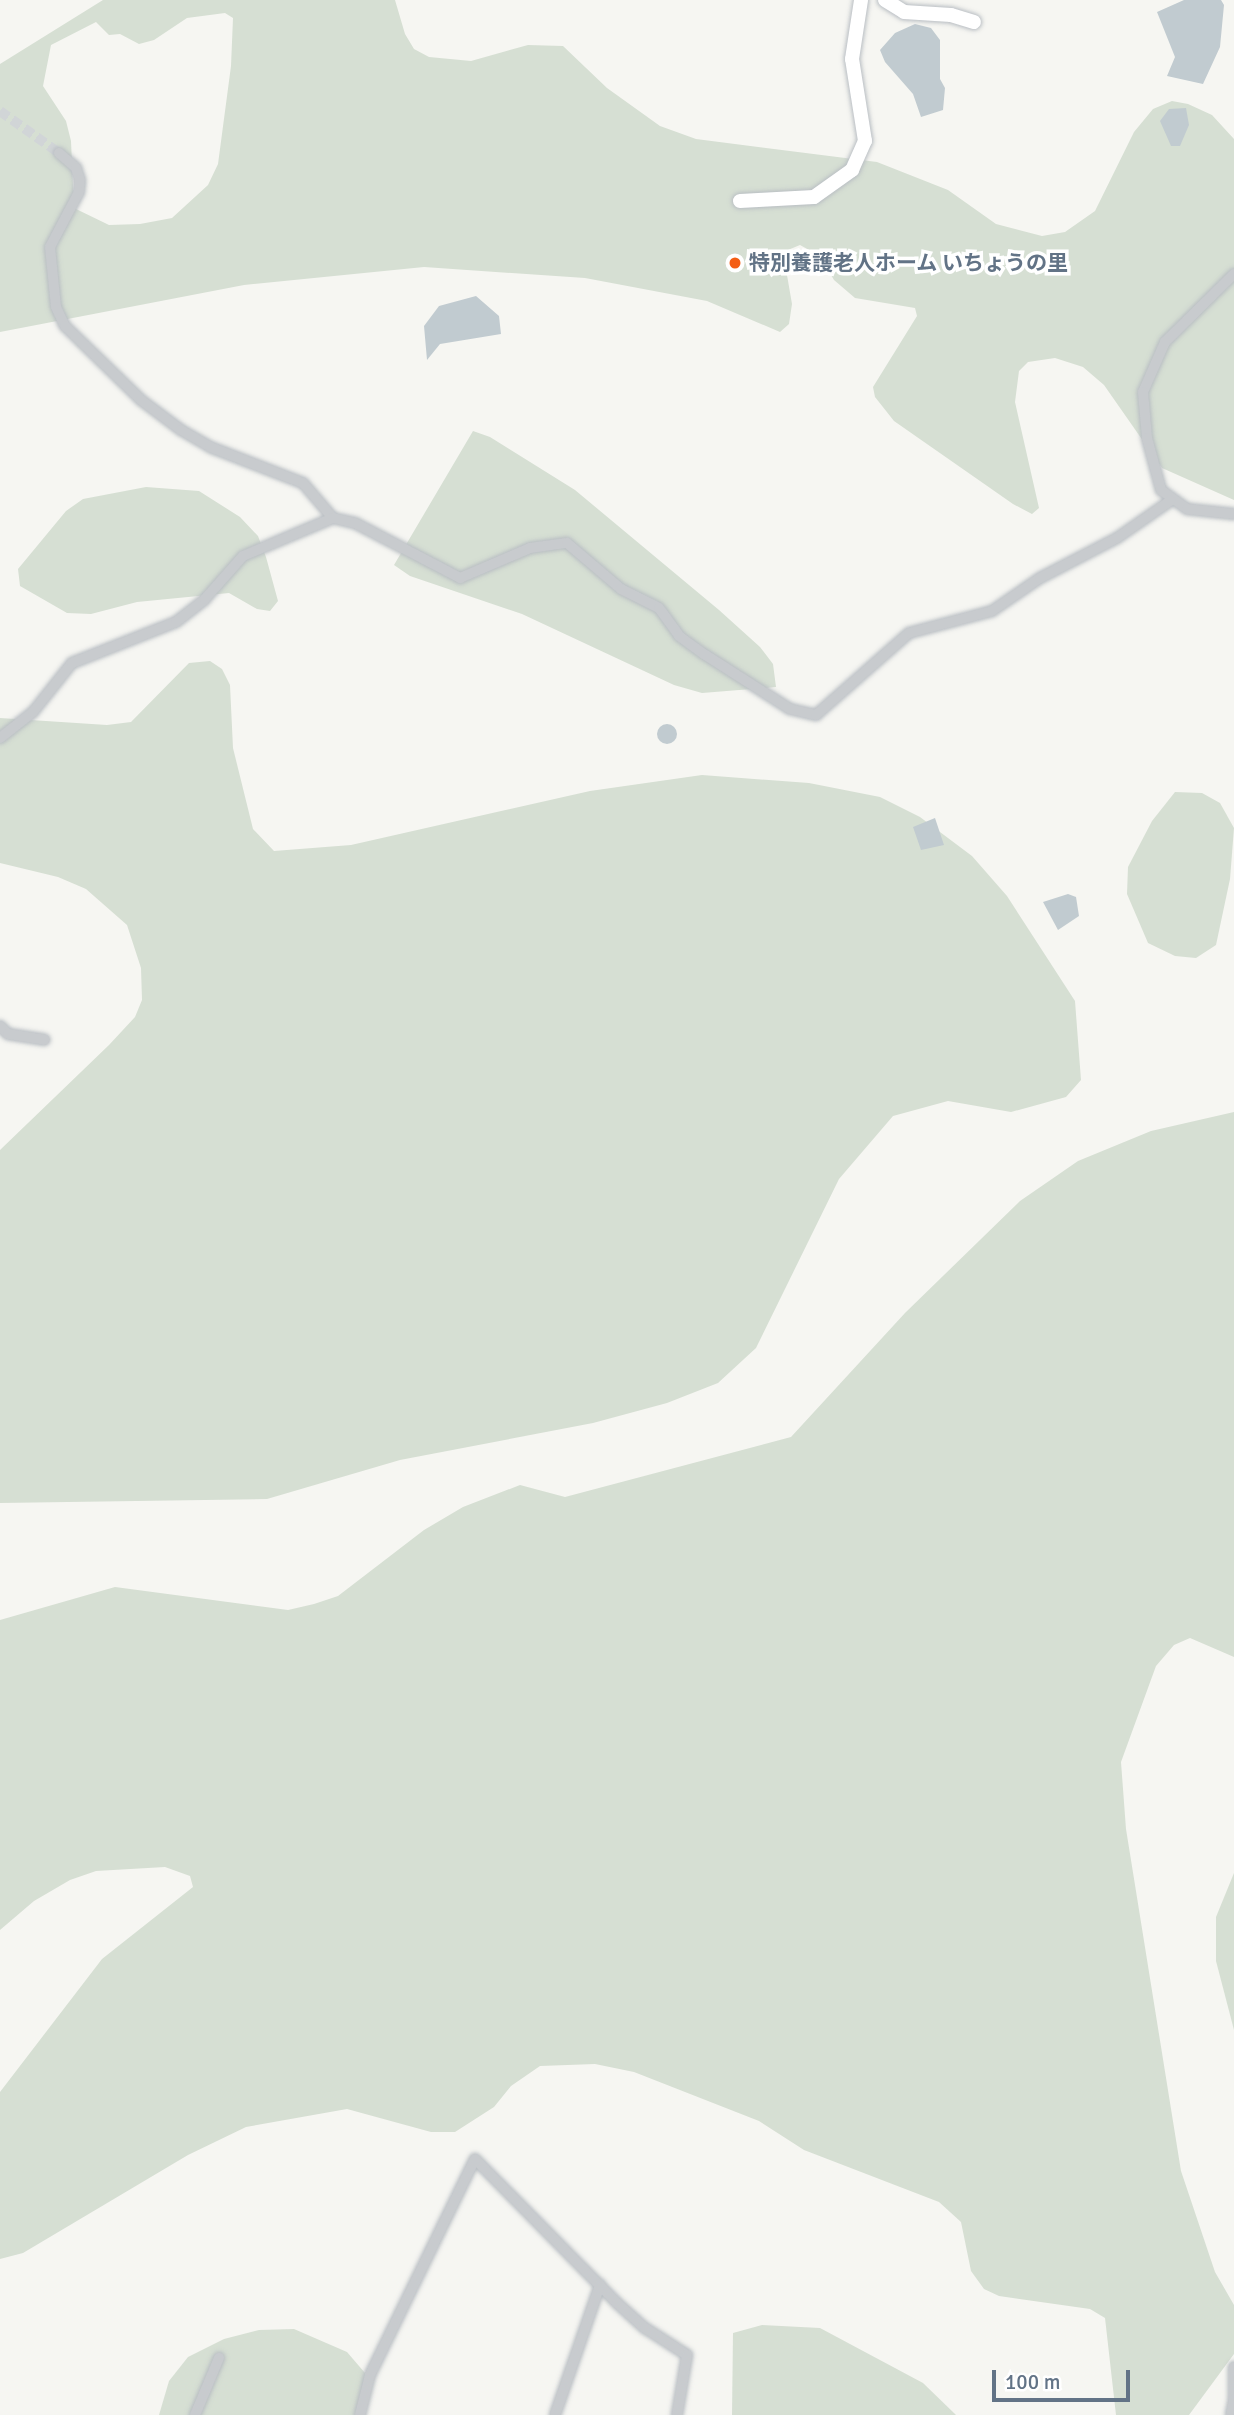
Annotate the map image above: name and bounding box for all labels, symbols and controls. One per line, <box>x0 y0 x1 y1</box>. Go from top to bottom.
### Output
place label: 特別養護老人ホーム いちょうの里 <box>749 250 1069 276</box>
marker: 特別養護老人ホーム いちょうの里 <box>727 255 743 271</box>
scale bar <box>996 2356 1134 2400</box>
text: 100 m <box>1005 2369 1060 2395</box>

